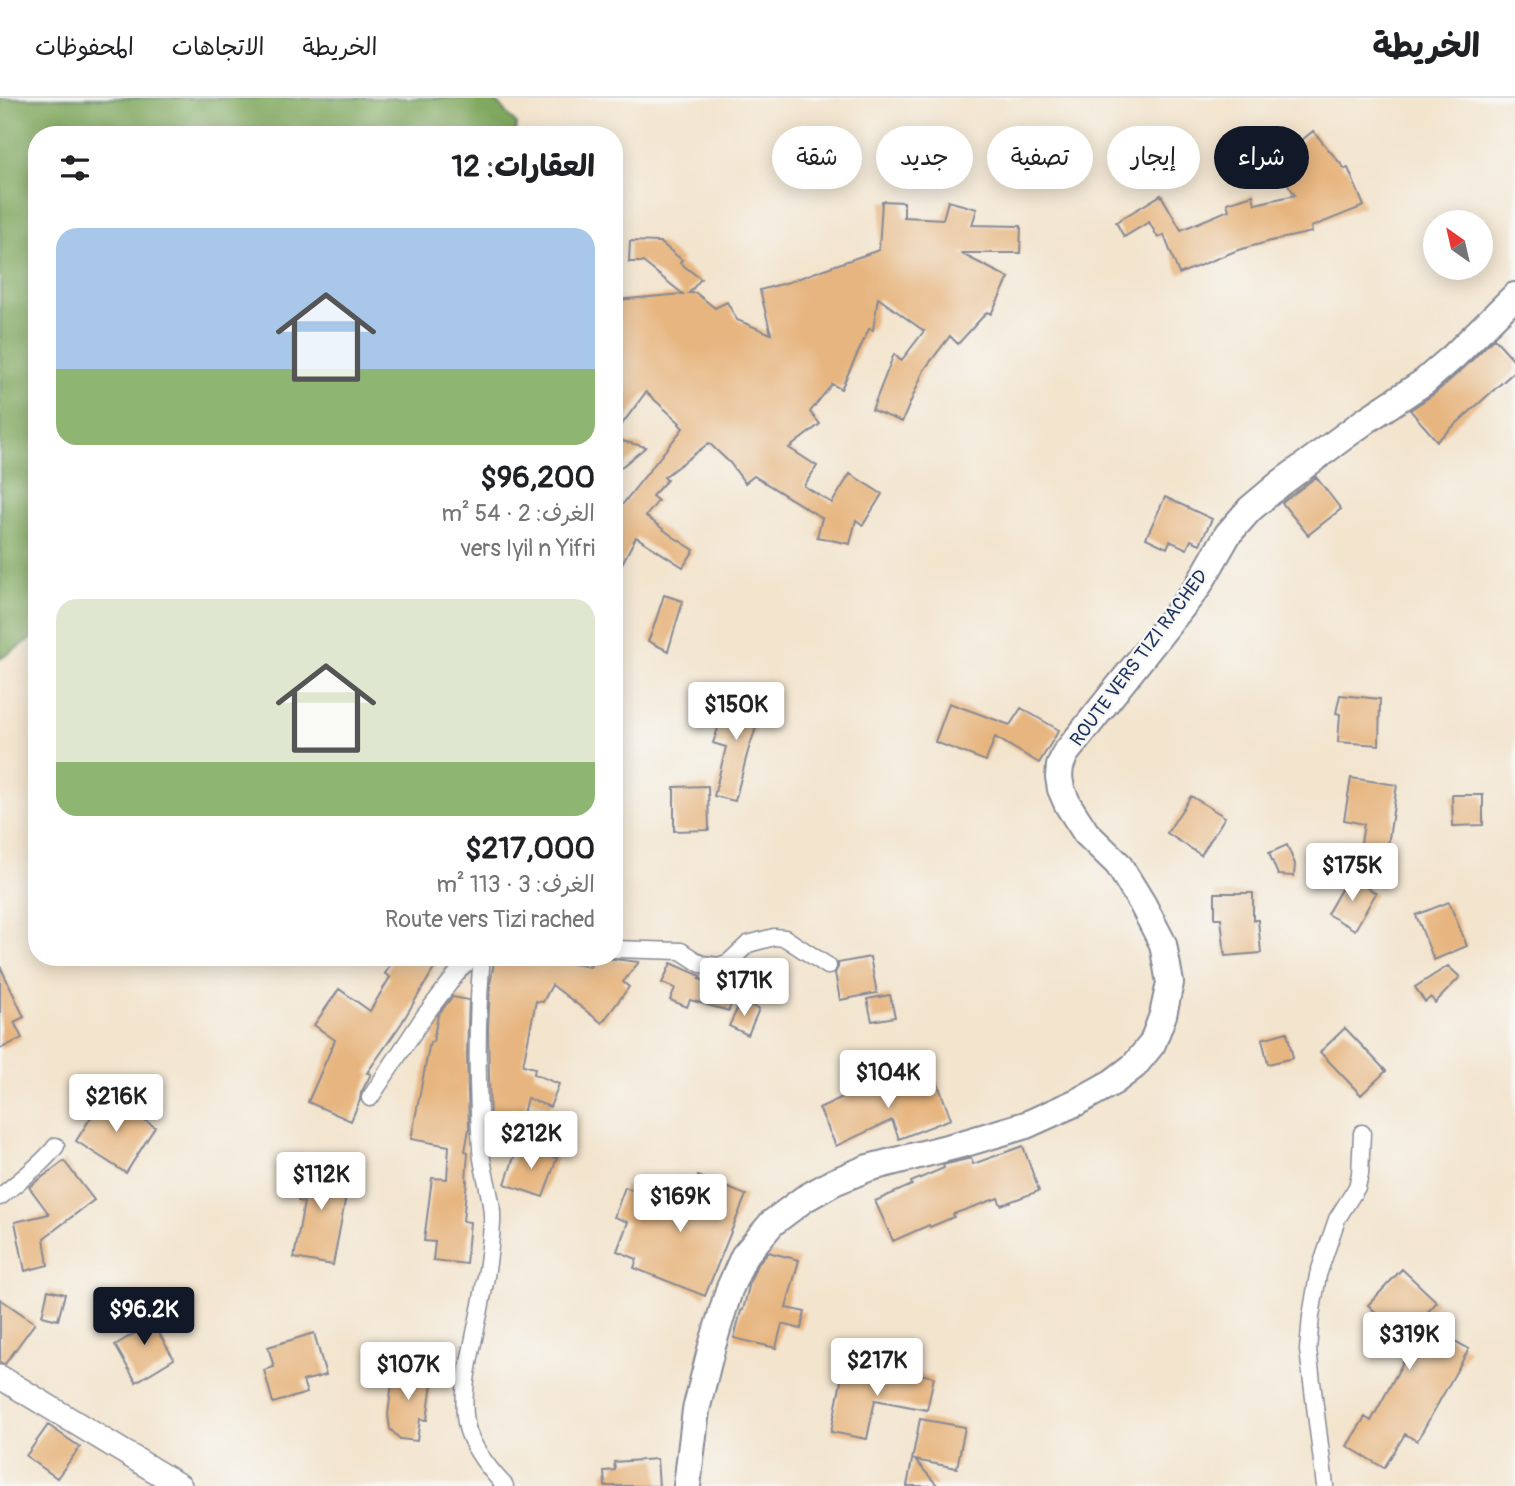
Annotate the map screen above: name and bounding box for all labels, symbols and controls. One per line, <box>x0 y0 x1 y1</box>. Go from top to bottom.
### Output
text: الخريطة <box>1373 26 1480 67</box>
text: المحفوظات <box>35 33 134 62</box>
text: الاتجاهات <box>172 33 265 62</box>
text: الخريطة <box>303 33 377 62</box>
chip: شقة <box>772 126 862 189</box>
chip: جديد <box>876 126 973 189</box>
chip: تصفية <box>987 126 1093 189</box>
chip: إيجار <box>1107 126 1200 189</box>
chip: شراء <box>1214 126 1309 189</box>
text: العقارات: 12 <box>451 148 595 185</box>
icon: filters <box>56 149 94 187</box>
north arrow <box>1423 210 1493 280</box>
map controls <box>1423 210 1493 280</box>
icon: home <box>263 274 389 400</box>
text: $96,200 <box>480 459 595 496</box>
text: الغرف: 2 · 54 m² <box>441 499 595 528</box>
text: vers Iγil n Yifri <box>461 534 595 563</box>
street label: ROUTE VERS TIZI RACHED <box>1065 565 1213 751</box>
icon: home <box>263 645 389 771</box>
pin: $150K <box>687 682 785 742</box>
text: $150K <box>704 690 768 719</box>
text: $217,000 <box>465 830 595 867</box>
pin: $175K <box>1303 844 1401 903</box>
text: $175K <box>1322 851 1382 880</box>
text: الغرف: 3 · 113 m² <box>436 870 595 899</box>
text: Route vers Tizi rached <box>385 905 595 934</box>
pin: $171K <box>695 958 793 1018</box>
text: $171K <box>716 966 772 995</box>
pin: $104K <box>839 1051 937 1110</box>
text: $104K <box>856 1058 920 1087</box>
pin: $216K <box>67 1074 165 1134</box>
text: $216K <box>85 1082 147 1111</box>
pin: $212K <box>482 1112 580 1171</box>
text: $212K <box>500 1119 562 1148</box>
pin: $112K <box>272 1152 370 1212</box>
text: $112K <box>292 1160 350 1189</box>
pin: $169K <box>631 1174 729 1234</box>
text: $169K <box>650 1182 710 1211</box>
pin: $96.2K <box>87 1288 201 1347</box>
text: $96.2K <box>109 1295 179 1324</box>
pin: $319K <box>1360 1312 1458 1372</box>
text: $319K <box>1379 1320 1439 1349</box>
pin: $217K <box>828 1338 926 1398</box>
pin: $107K <box>359 1342 457 1402</box>
text: $217K <box>847 1346 907 1375</box>
text: $107K <box>376 1350 440 1379</box>

